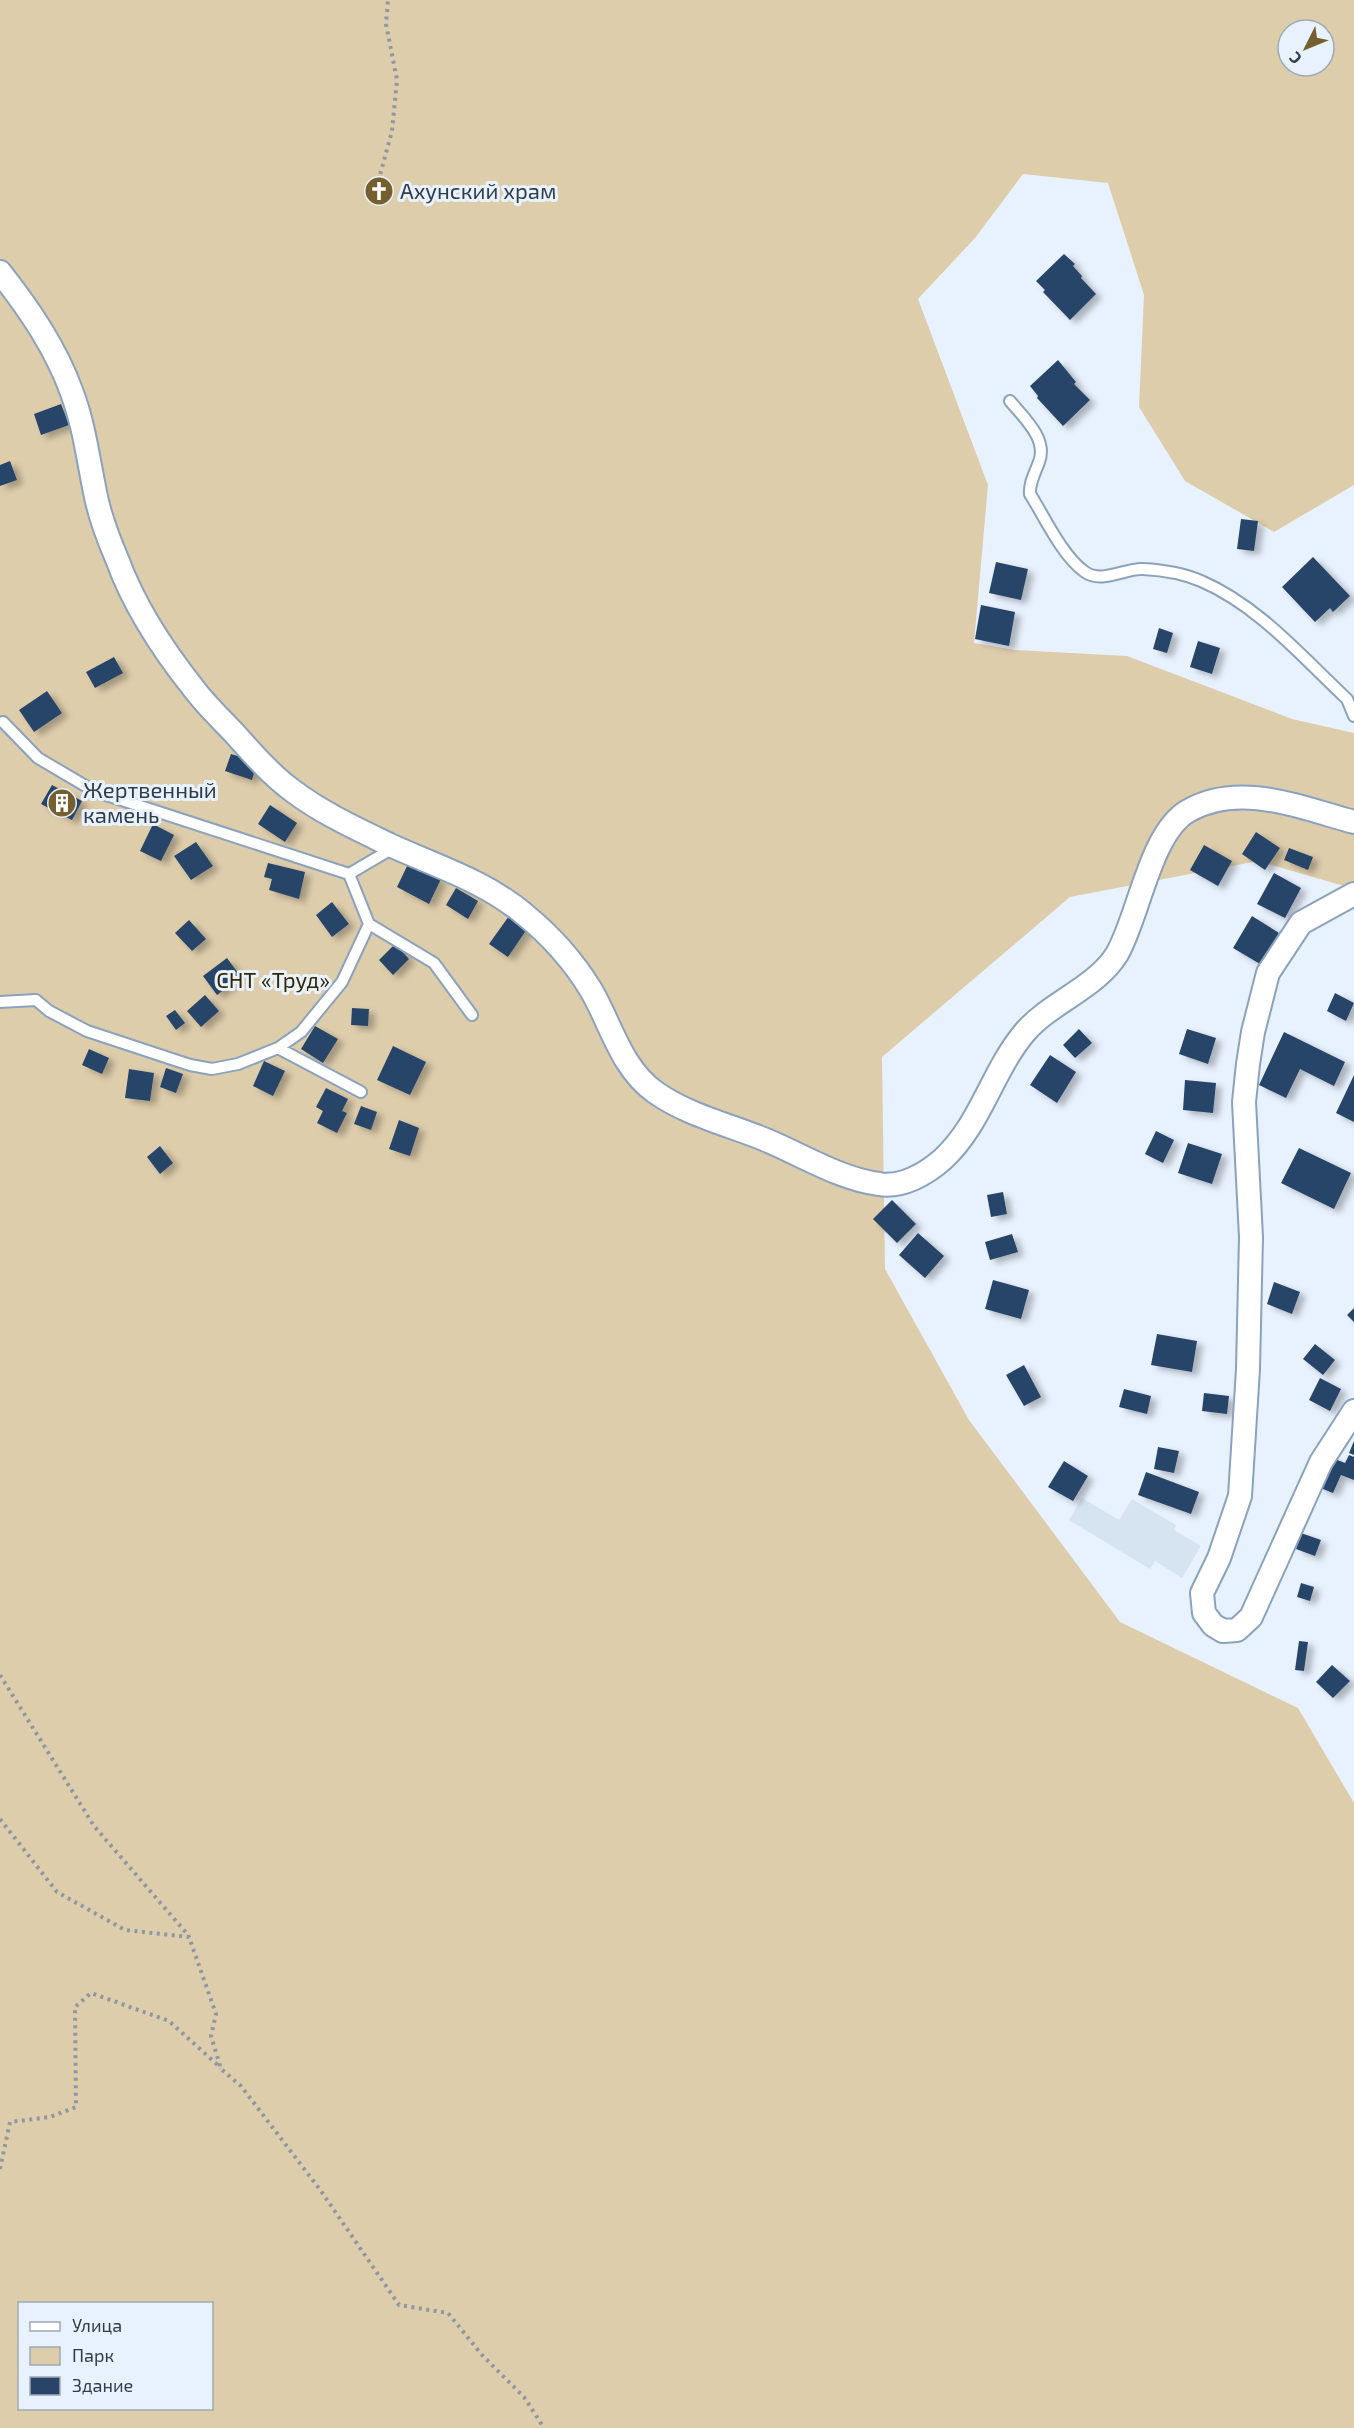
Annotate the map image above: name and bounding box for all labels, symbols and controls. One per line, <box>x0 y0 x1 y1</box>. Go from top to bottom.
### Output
north arrow <box>1276 18 1336 78</box>
text: С <box>1285 49 1305 68</box>
church icon: Ахунский храм <box>363 175 395 207</box>
place label: Ахунский храм <box>400 177 556 204</box>
place label: Жертвенный камень <box>83 776 217 827</box>
building icon: Жертвенный камень <box>46 787 78 819</box>
park label: СНТ «Труд» <box>216 966 330 993</box>
legend <box>18 2302 213 2410</box>
text: Улица <box>72 2314 122 2336</box>
text: Парк <box>72 2344 114 2366</box>
text: Здание <box>72 2374 133 2396</box>

